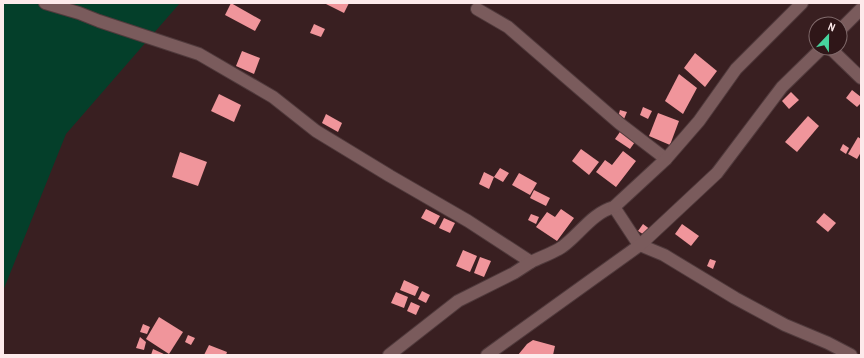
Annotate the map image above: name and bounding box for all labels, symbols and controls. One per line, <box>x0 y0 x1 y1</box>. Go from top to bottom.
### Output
north arrow <box>808 16 848 56</box>
text: N <box>826 19 837 34</box>

